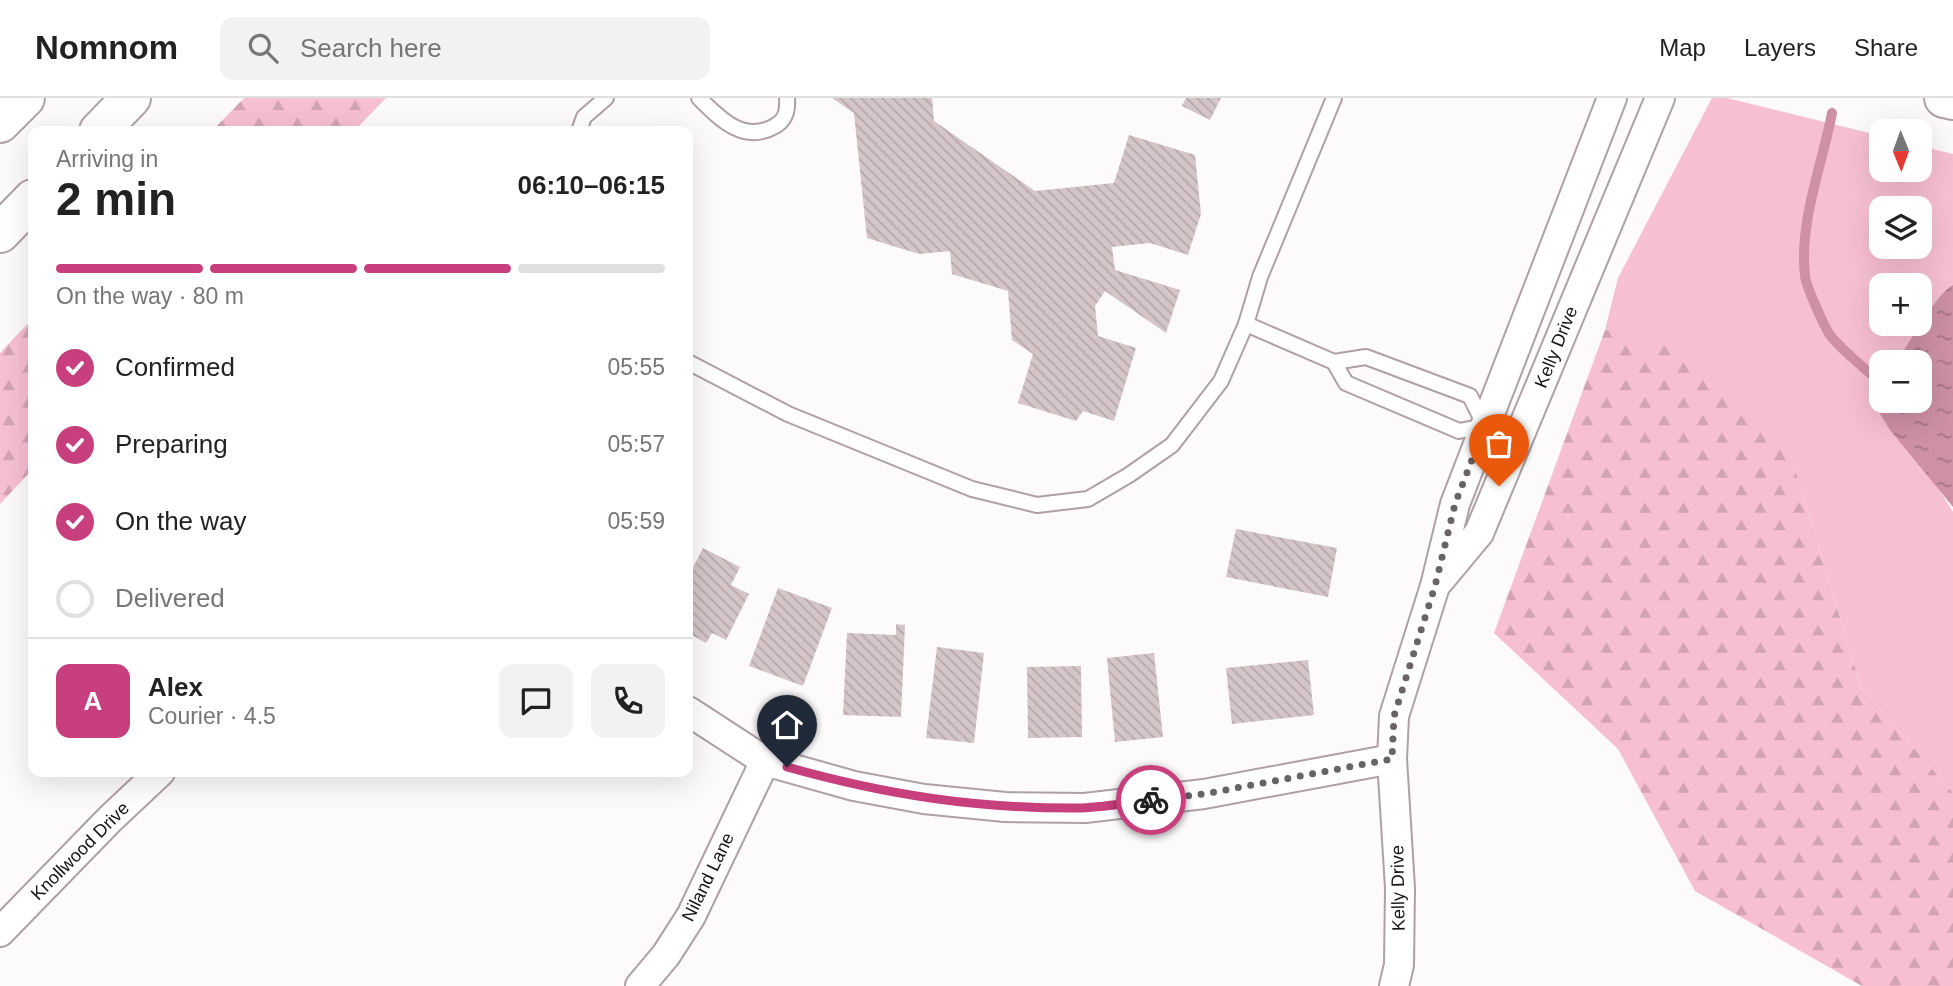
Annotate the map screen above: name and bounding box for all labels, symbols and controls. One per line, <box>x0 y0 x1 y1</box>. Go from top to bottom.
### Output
search box <box>220 17 710 80</box>
text: Nomnom <box>35 29 178 66</box>
icon: search <box>244 29 282 67</box>
text: Search here <box>300 33 442 63</box>
text: Map <box>1659 34 1706 61</box>
text: Layers <box>1744 34 1816 61</box>
text: Share <box>1854 34 1918 61</box>
north arrow <box>1869 119 1932 182</box>
map controls <box>1869 119 1932 413</box>
text: Arriving in <box>56 146 158 172</box>
text: 06:10–06:15 <box>518 170 665 200</box>
text: 2 min <box>56 173 176 225</box>
button: layers <box>1869 196 1932 259</box>
button: + <box>1869 273 1932 336</box>
text: On the way · 80 m <box>56 283 244 309</box>
street label: Kelly Drive <box>1531 303 1581 391</box>
icon: check <box>56 349 94 387</box>
button: − <box>1869 350 1932 413</box>
text: Confirmed <box>115 352 235 382</box>
text: 05:55 <box>607 354 665 380</box>
pin <box>1469 414 1529 486</box>
icon: bag <box>1480 425 1518 463</box>
icon: check <box>56 426 94 464</box>
text: Preparing <box>115 429 228 459</box>
text: 05:57 <box>607 431 665 457</box>
icon: check <box>56 503 94 541</box>
text: On the way <box>115 506 247 536</box>
text: 05:59 <box>607 508 665 534</box>
text: Delivered <box>115 583 225 613</box>
button: chat <box>499 664 573 738</box>
button: phone <box>591 664 665 738</box>
text: Alex <box>148 672 203 702</box>
text: A <box>84 686 102 716</box>
pin <box>757 695 817 767</box>
text: Courier · 4.5 <box>148 703 276 729</box>
icon: home <box>768 706 806 744</box>
courier <box>1116 765 1186 835</box>
icon: bike <box>1132 781 1170 819</box>
street label: Knollwood Drive <box>27 798 133 904</box>
street label: Niland Lane <box>678 829 738 925</box>
street label: Kelly Drive <box>1387 845 1409 931</box>

